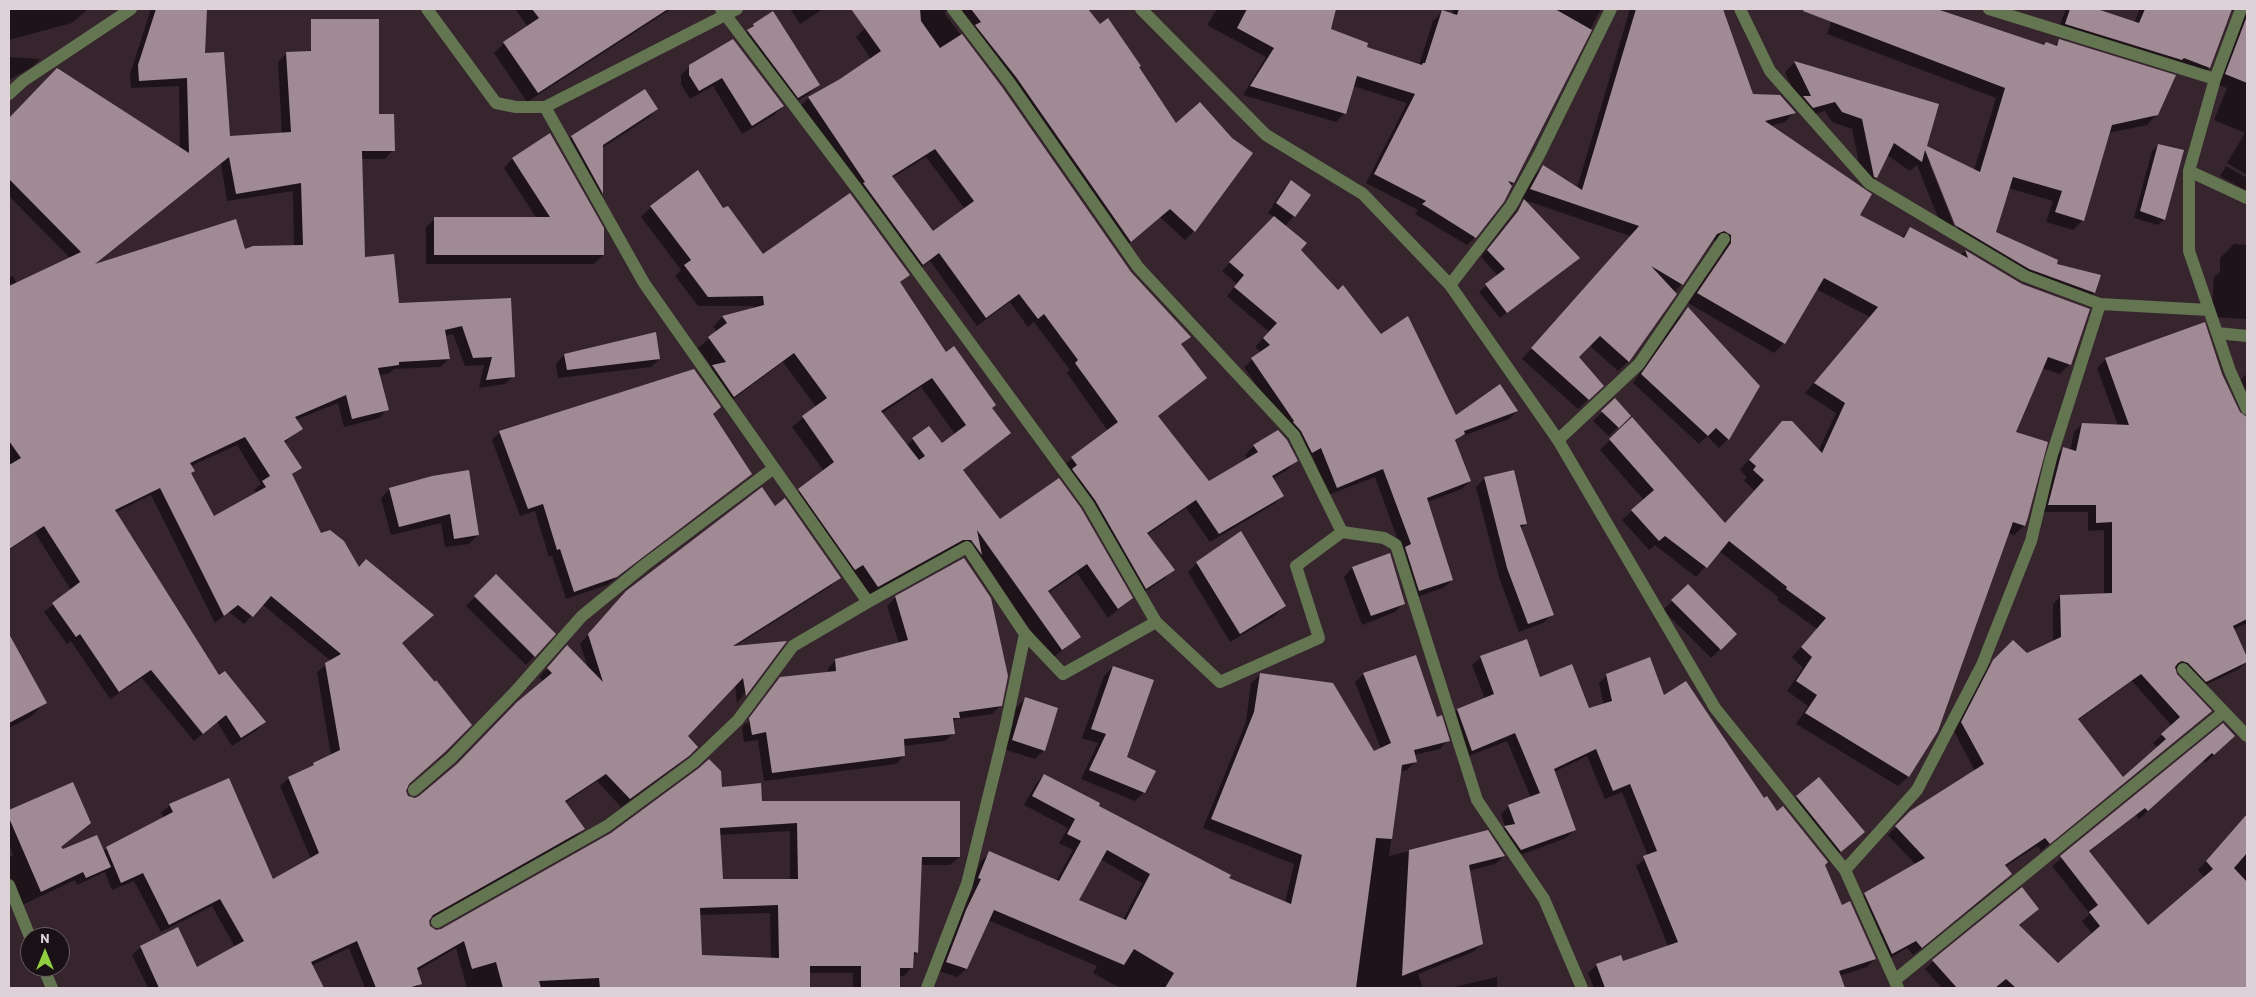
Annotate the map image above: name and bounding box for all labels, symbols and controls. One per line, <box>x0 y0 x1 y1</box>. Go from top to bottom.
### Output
north arrow <box>20 927 70 977</box>
text: N <box>40 929 50 946</box>

